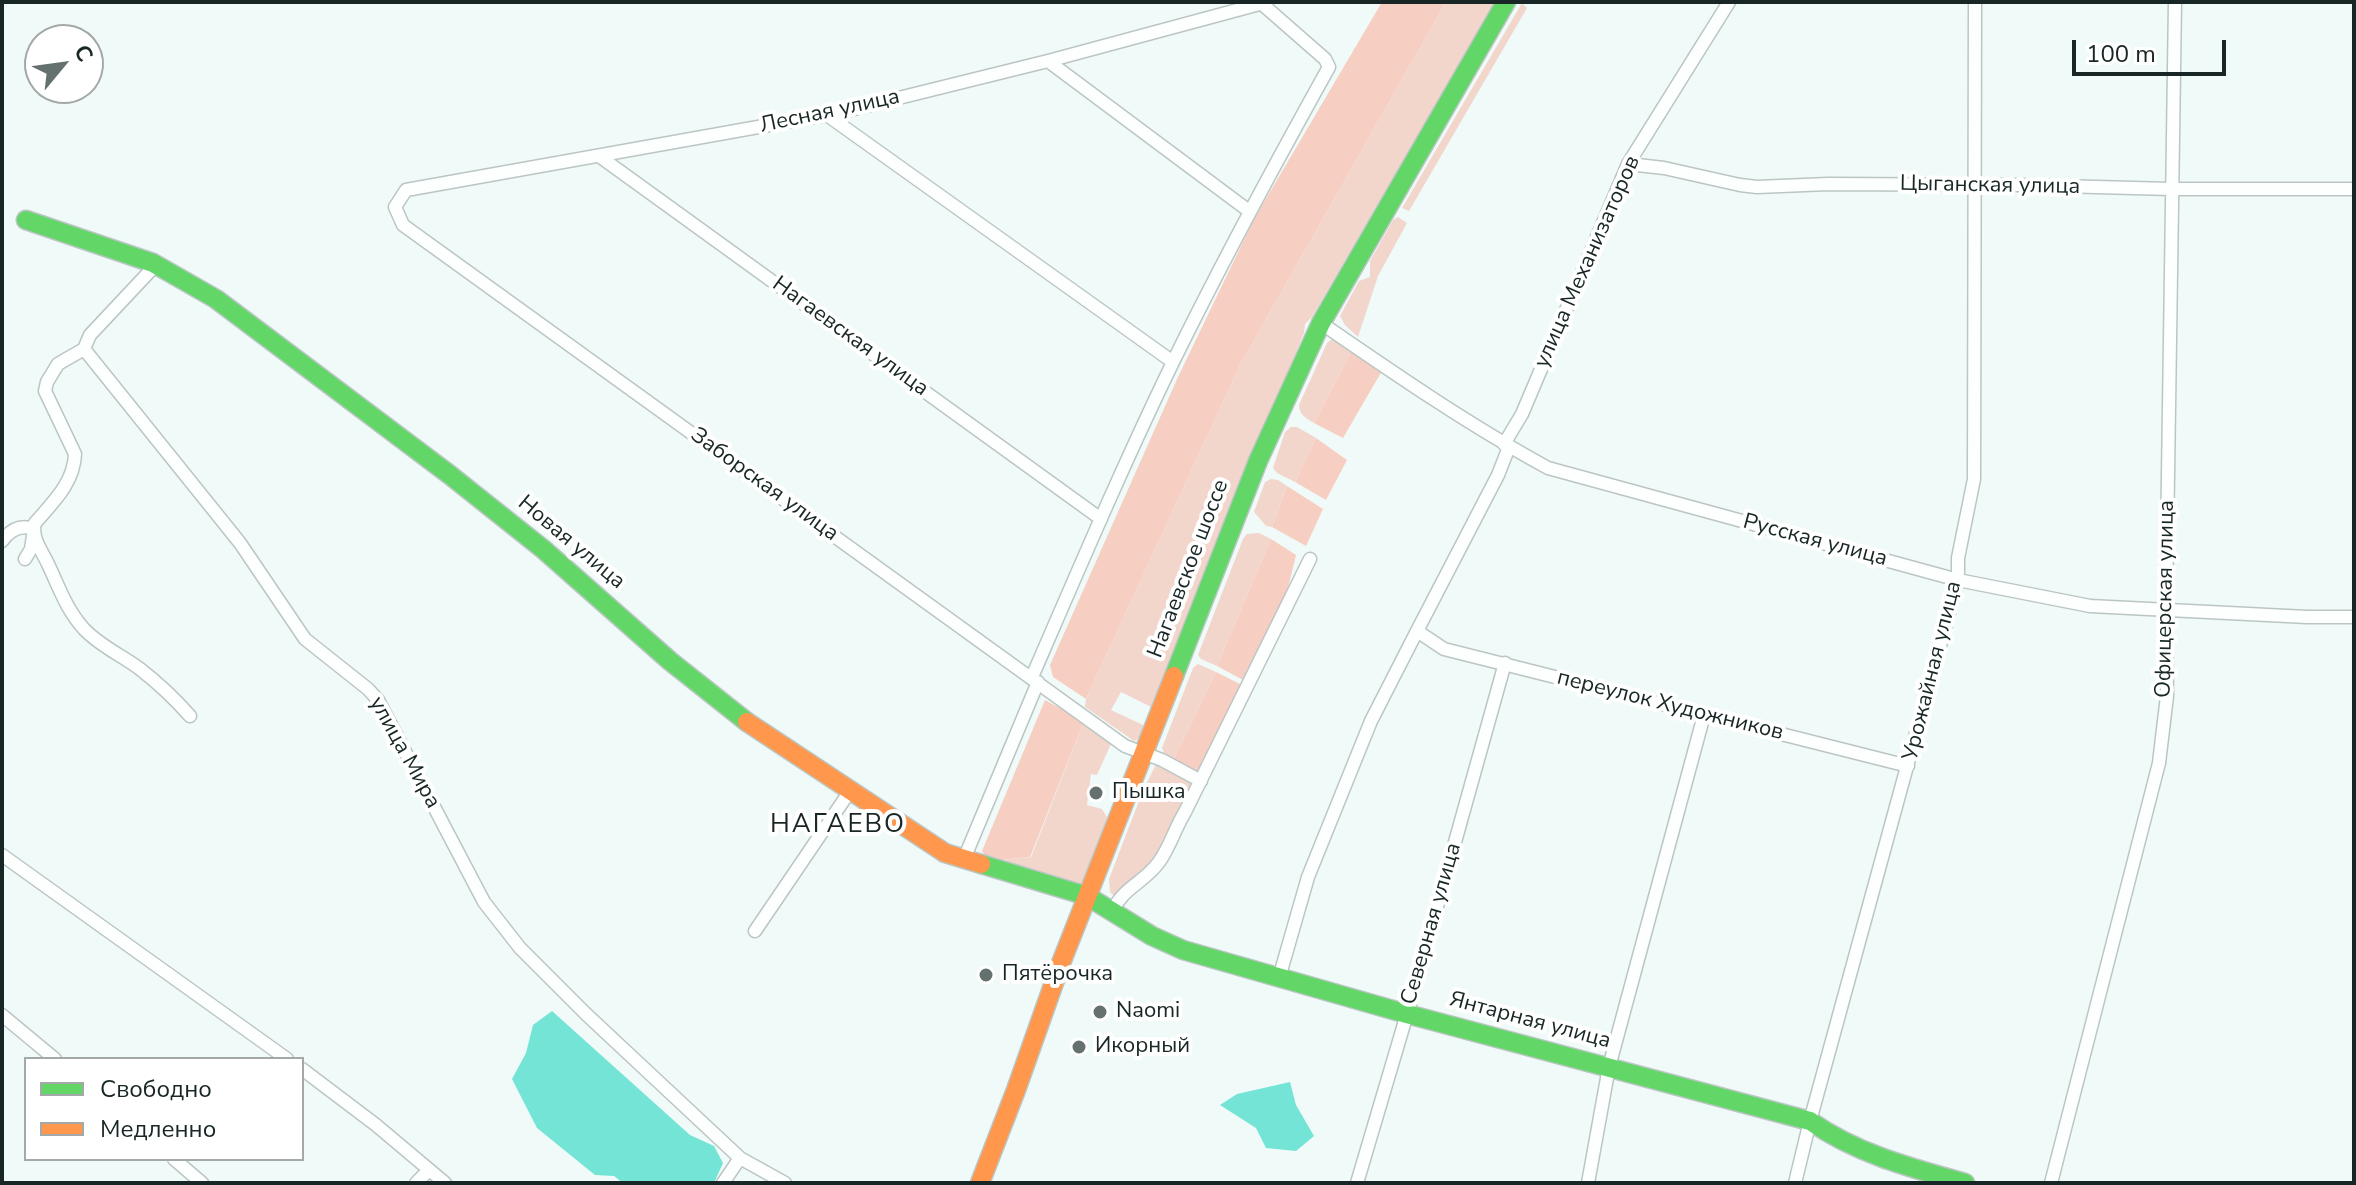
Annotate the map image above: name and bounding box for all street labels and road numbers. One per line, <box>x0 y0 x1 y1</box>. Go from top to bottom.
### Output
street label: Лесная улица <box>758 84 902 140</box>
street label: улица Механизаторов <box>1529 152 1647 372</box>
street label: Цыганская улица <box>1900 171 2080 201</box>
street label: Нагаевская улица <box>767 271 933 403</box>
street label: Заборская улица <box>685 422 843 548</box>
street label: Нагаевское шоссе <box>1143 476 1235 662</box>
street label: Новая улица <box>512 490 630 596</box>
street label: Офицерская улица <box>2151 500 2181 698</box>
street label: Русская улица <box>1740 509 1890 573</box>
street label: Урожайная улица <box>1898 578 1968 764</box>
street label: переулок Художников <box>1554 665 1786 747</box>
street label: улица Мира <box>363 693 445 813</box>
street label: Северная улица <box>1396 840 1468 1008</box>
street label: Янтарная улица <box>1446 987 1614 1055</box>

